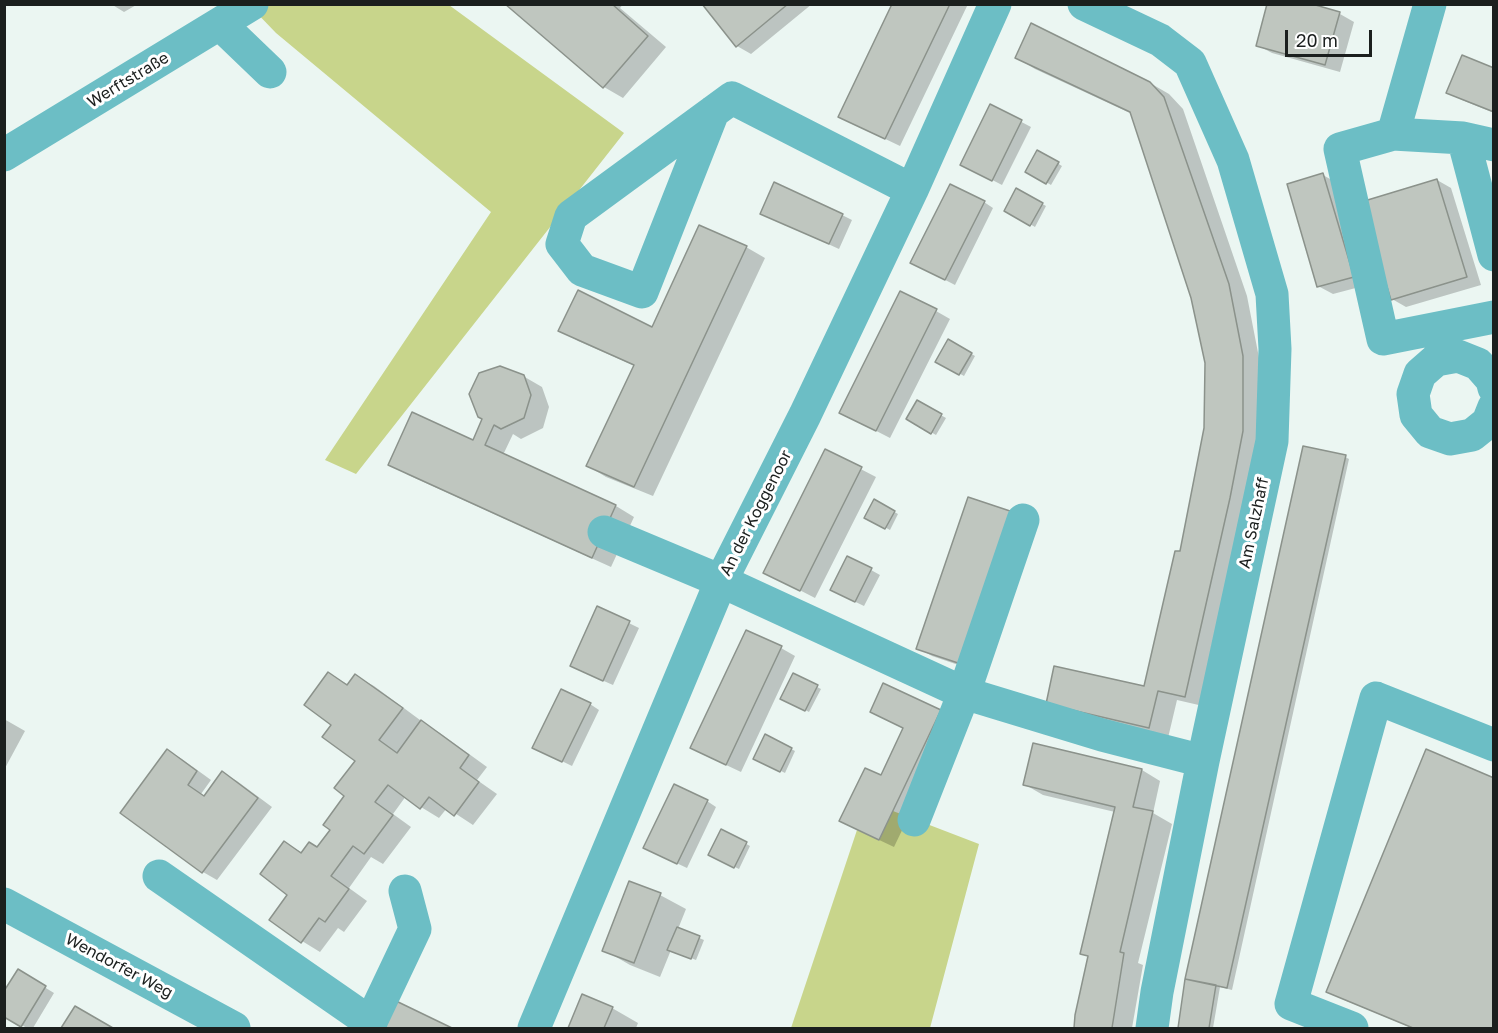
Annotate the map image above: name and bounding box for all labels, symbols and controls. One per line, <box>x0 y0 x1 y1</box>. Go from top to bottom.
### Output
scale bar <box>1288 18 1375 56</box>
text: 20 m <box>1296 29 1338 51</box>
street label: Werftstraße <box>84 48 172 112</box>
street label: An der Koggenoor <box>716 447 796 579</box>
street label: Am Salzhaff <box>1235 476 1273 570</box>
street label: Wendorfer Weg <box>62 930 176 1002</box>

